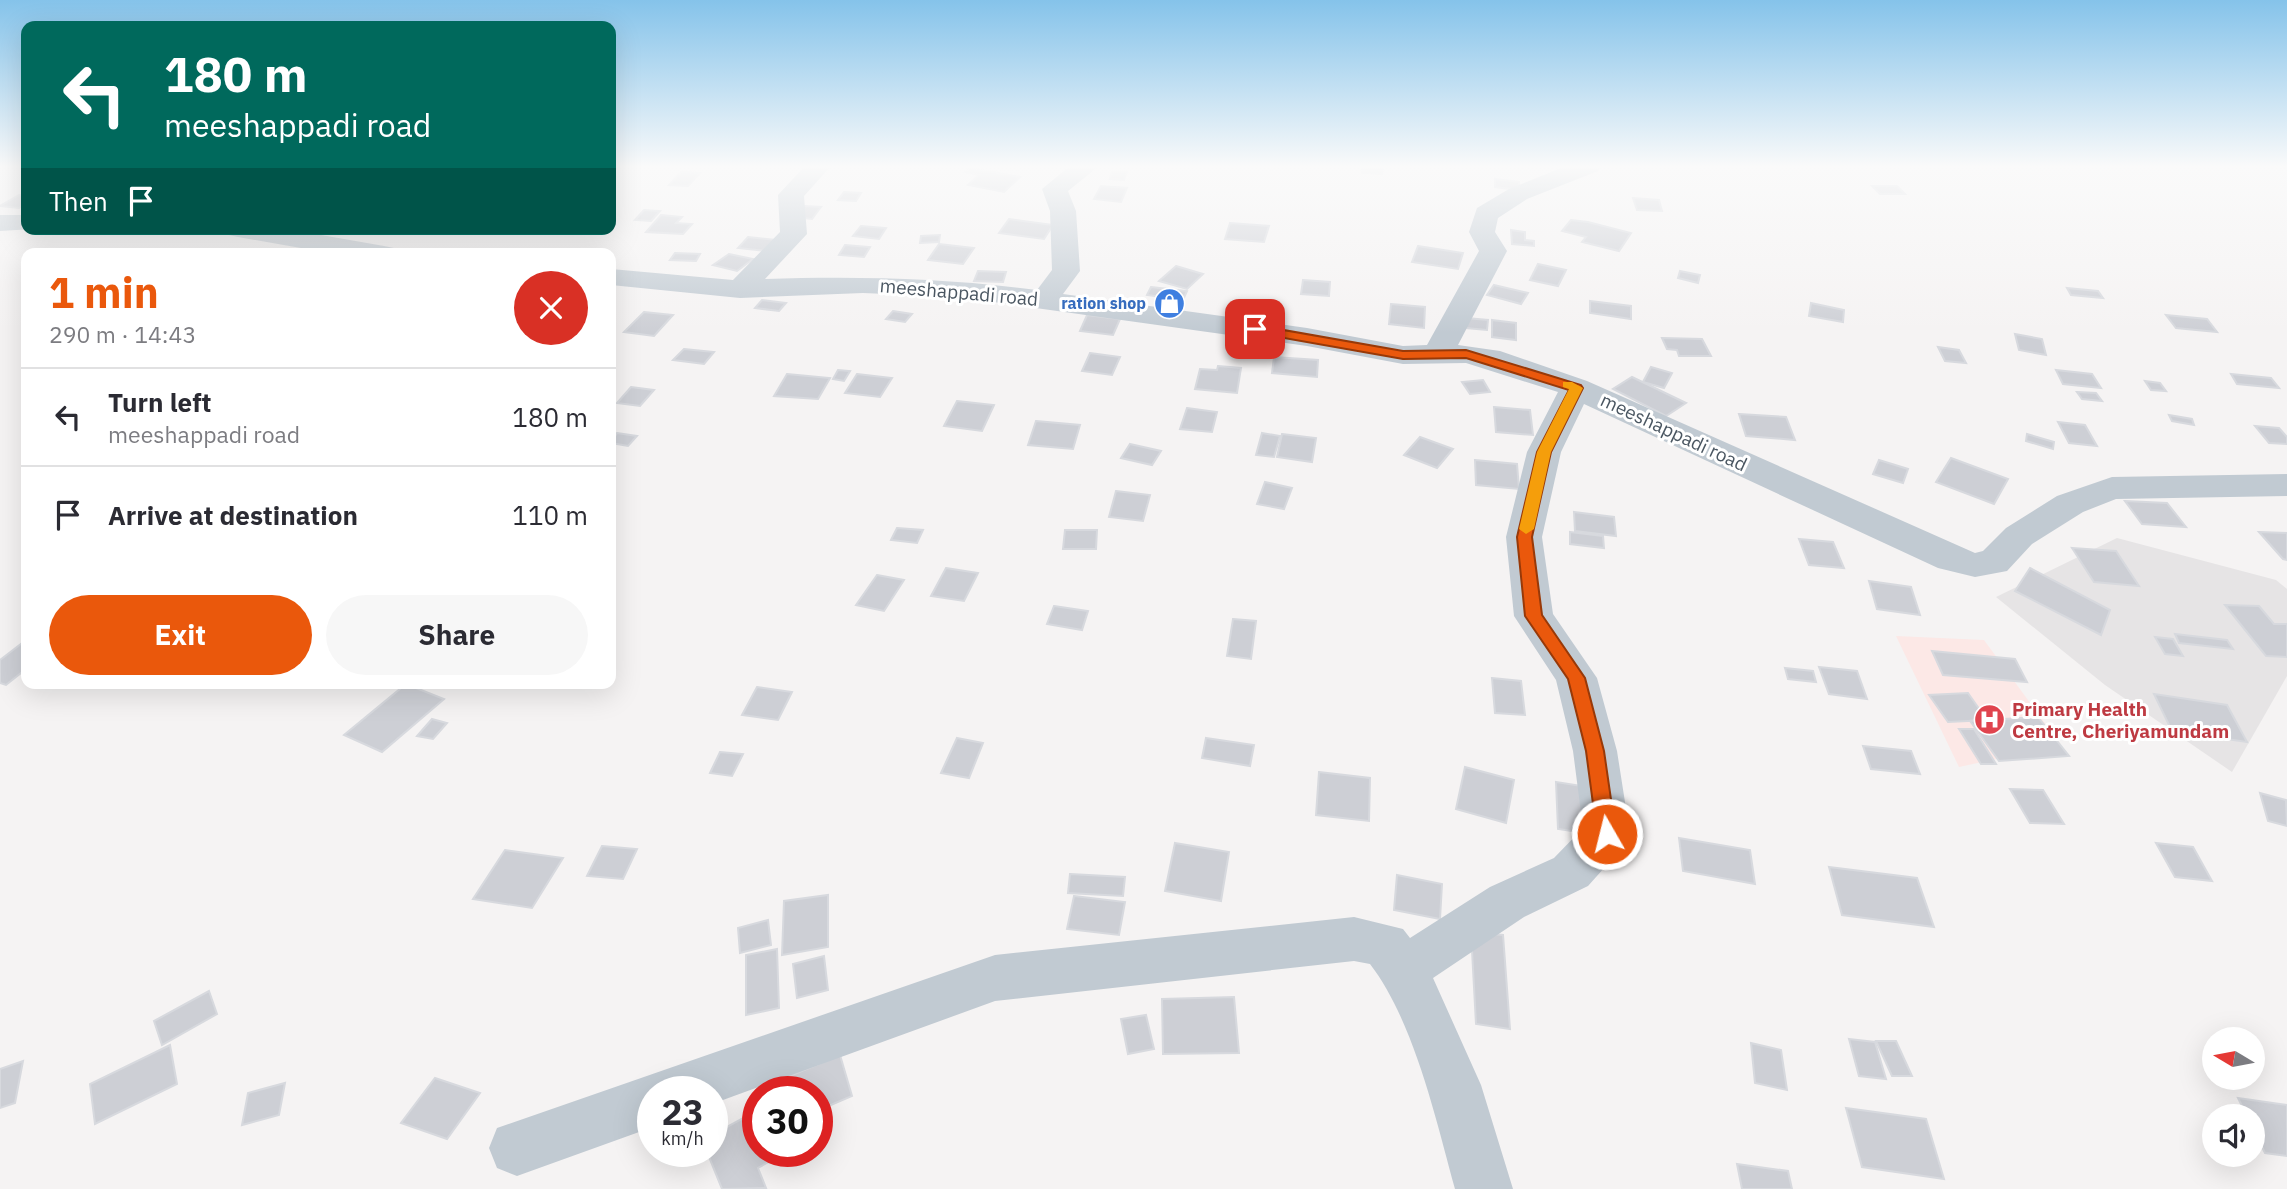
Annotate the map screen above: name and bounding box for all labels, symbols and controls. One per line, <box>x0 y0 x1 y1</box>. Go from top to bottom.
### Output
text: 180 m <box>164 42 308 105</box>
icon: left <box>49 49 140 140</box>
text: meeshappadi road <box>164 104 431 146</box>
icon: arrive <box>122 182 160 220</box>
text: Then <box>49 184 108 218</box>
text: 1 min <box>49 265 159 320</box>
button: close <box>514 271 588 345</box>
street label: meeshappadi road <box>879 273 1039 311</box>
shop icon: ration shop <box>1152 286 1186 320</box>
place label: ration shop <box>1061 293 1146 313</box>
pin <box>1225 299 1285 359</box>
icon: arrive <box>1236 310 1274 348</box>
text: 290 m · 14:43 <box>49 319 196 349</box>
text: Turn left <box>108 385 211 419</box>
street label: meeshappadi road <box>1597 388 1751 476</box>
icon: left <box>49 398 87 436</box>
text: 180 m <box>512 400 588 434</box>
text: meeshappadi road <box>108 419 300 449</box>
icon: arrive <box>49 496 87 534</box>
text: Arrive at destination <box>108 498 358 532</box>
text: 110 m <box>512 498 588 532</box>
button: Exit <box>49 595 312 675</box>
button: Share <box>326 595 588 675</box>
place label: Primary Health Centre, Cheriyamundam <box>2012 697 2229 743</box>
hospital icon: Primary Health Centre, Cheriyamundam <box>1972 703 2006 737</box>
position arrow <box>1570 797 1644 871</box>
north arrow <box>2202 1027 2264 1090</box>
map controls <box>2202 1027 2265 1167</box>
speed limit sign: 30 <box>742 1076 833 1167</box>
text: 23 <box>661 1089 704 1135</box>
button: sound <box>2202 1104 2265 1167</box>
text: km/h <box>661 1127 704 1150</box>

